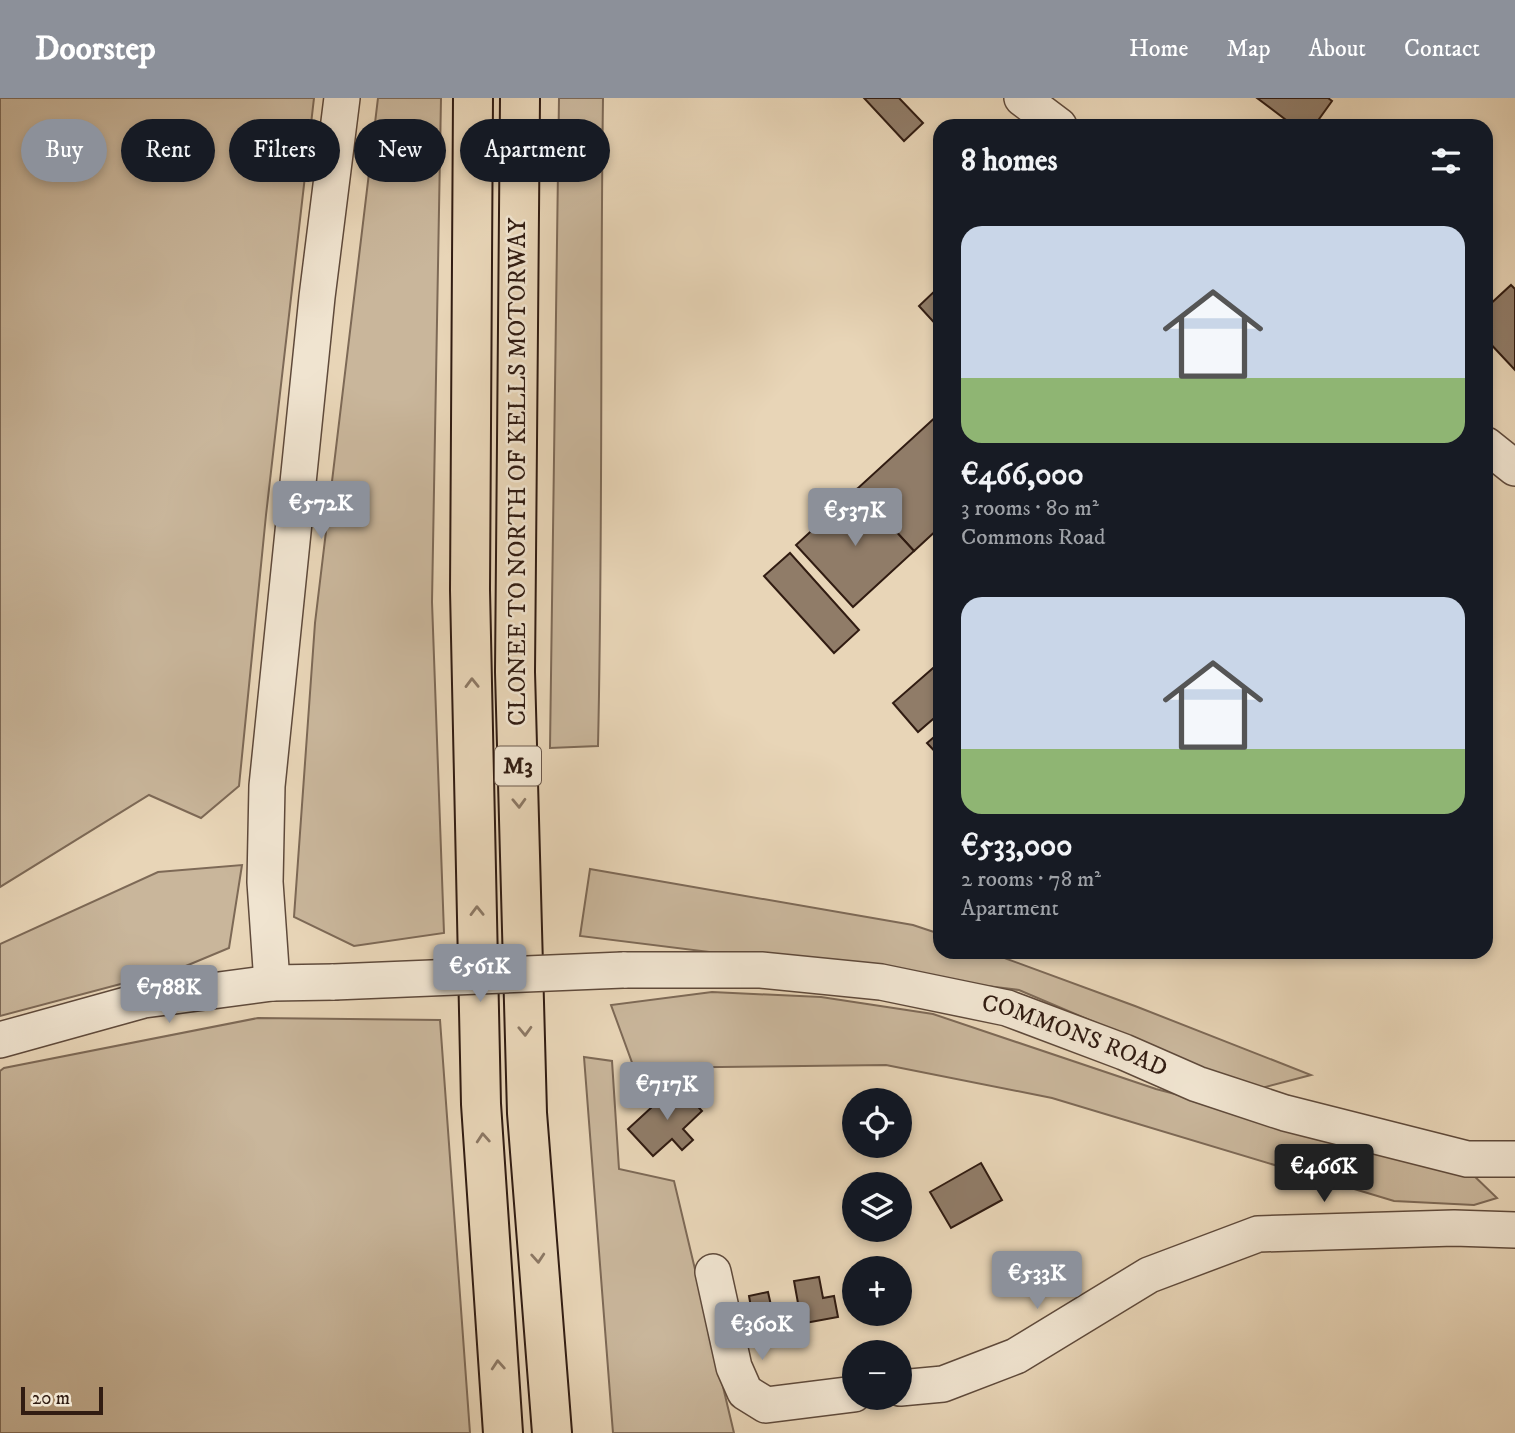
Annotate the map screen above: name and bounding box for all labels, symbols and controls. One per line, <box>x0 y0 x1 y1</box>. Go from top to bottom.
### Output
text: Doorstep <box>35 29 156 70</box>
text: Home <box>1129 34 1188 64</box>
text: Map <box>1226 34 1271 64</box>
text: About <box>1309 34 1366 64</box>
text: Contact <box>1404 34 1480 64</box>
chip: Buy <box>21 119 107 182</box>
chip: Rent <box>121 119 215 182</box>
chip: Filters <box>229 119 340 182</box>
chip: New <box>354 119 446 182</box>
chip: Apartment <box>460 119 610 182</box>
icon: filters <box>1427 142 1465 180</box>
text: 8 homes <box>961 143 1058 180</box>
street label: CLONEE TO NORTH OF KELLS MOTORWAY <box>503 217 533 726</box>
icon: home <box>1150 271 1276 397</box>
text: €466,000 <box>961 457 1084 494</box>
pin: €572K <box>272 482 370 541</box>
text: €572K <box>289 489 353 518</box>
pin: €537K <box>806 489 904 548</box>
text: 3 rooms · 80 m² <box>961 494 1099 523</box>
text: €537K <box>824 496 886 525</box>
text: Commons Road <box>961 523 1105 552</box>
icon: home <box>1150 642 1276 768</box>
one-way arrow <box>464 677 479 688</box>
road number: M3 <box>495 746 541 786</box>
one-way arrow <box>511 798 526 809</box>
text: €533,000 <box>961 828 1072 865</box>
text: 2 rooms · 78 m² <box>961 865 1101 894</box>
text: Apartment <box>961 894 1059 923</box>
one-way arrow <box>469 905 484 916</box>
pin: €561K <box>431 944 529 1004</box>
text: €561K <box>449 952 511 981</box>
pin: €788K <box>120 965 218 1025</box>
text: €788K <box>137 973 201 1002</box>
street label: COMMONS ROAD <box>979 988 1172 1084</box>
one-way arrow <box>517 1026 533 1036</box>
pin: €717K <box>618 1062 716 1122</box>
text: €717K <box>636 1070 698 1099</box>
map controls <box>842 1088 912 1410</box>
button: locate <box>842 1088 912 1158</box>
one-way arrow <box>476 1132 491 1143</box>
pin: €466K <box>1275 1144 1373 1204</box>
text: €466K <box>1291 1152 1357 1181</box>
button: layers <box>842 1172 912 1242</box>
one-way arrow <box>530 1252 545 1263</box>
pin: €533K <box>988 1252 1086 1311</box>
button: + <box>842 1256 912 1326</box>
text: €533K <box>1008 1259 1066 1288</box>
pin: €360K <box>713 1302 811 1362</box>
text: €360K <box>731 1310 793 1339</box>
button: − <box>842 1340 912 1410</box>
one-way arrow <box>491 1359 506 1370</box>
scale bar <box>21 1384 103 1416</box>
text: 20 m <box>32 1387 70 1410</box>

